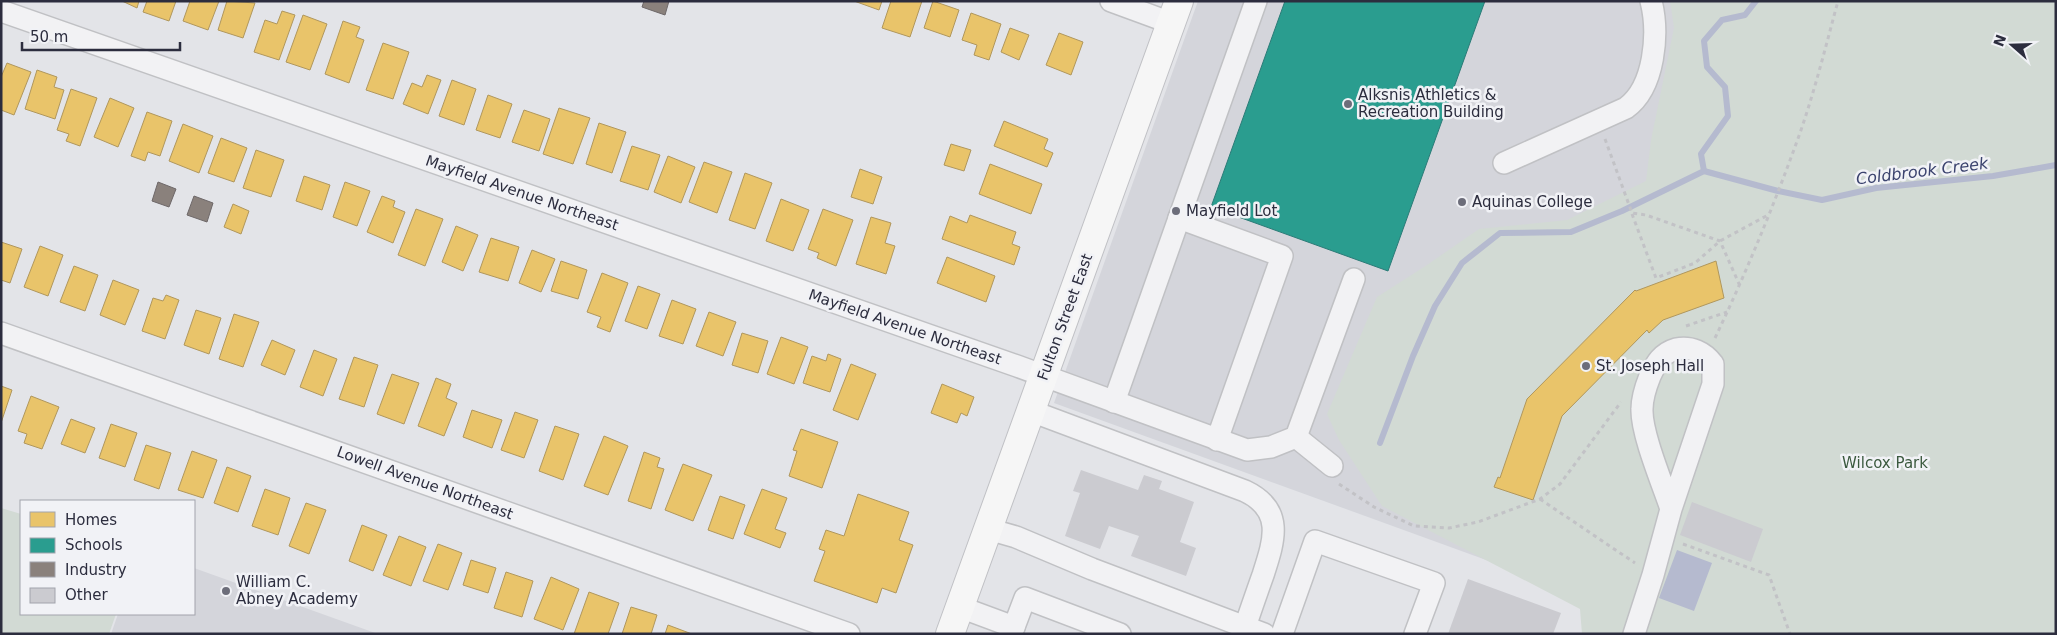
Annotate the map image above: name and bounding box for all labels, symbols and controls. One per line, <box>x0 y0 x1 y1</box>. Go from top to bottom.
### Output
scale bar <box>22 20 180 52</box>
north arrow <box>1987 20 2037 70</box>
text: 50 m <box>30 28 68 46</box>
text: N <box>1990 32 2009 49</box>
place label: Alksnis Athletics & Recreation Building <box>1358 86 1504 121</box>
marker: Alksnis Athletics & Recreation Building <box>1342 98 1354 110</box>
street label: Mayfield Avenue Northeast <box>423 151 621 235</box>
water label: Coldbrook Creek <box>1855 153 1990 189</box>
place label: Aquinas College <box>1472 193 1592 211</box>
marker: Aquinas College <box>1456 196 1468 208</box>
place label: Mayfield Lot <box>1186 202 1277 220</box>
marker: Mayfield Lot <box>1170 205 1182 217</box>
street label: Fulton Street East <box>1034 251 1096 383</box>
street label: Mayfield Avenue Northeast <box>806 285 1004 369</box>
place label: St. Joseph Hall <box>1596 357 1704 375</box>
marker: St. Joseph Hall <box>1580 360 1592 372</box>
street label: Lowell Avenue Northeast <box>334 443 516 523</box>
park label: Wilcox Park <box>1842 454 1928 472</box>
legend <box>20 500 195 615</box>
text: Homes <box>65 511 117 529</box>
text: Schools <box>65 536 123 554</box>
text: Industry <box>65 561 127 579</box>
place label: William C. Abney Academy <box>236 573 358 608</box>
marker: William C. Abney Academy <box>220 585 232 597</box>
text: Other <box>65 586 108 604</box>

